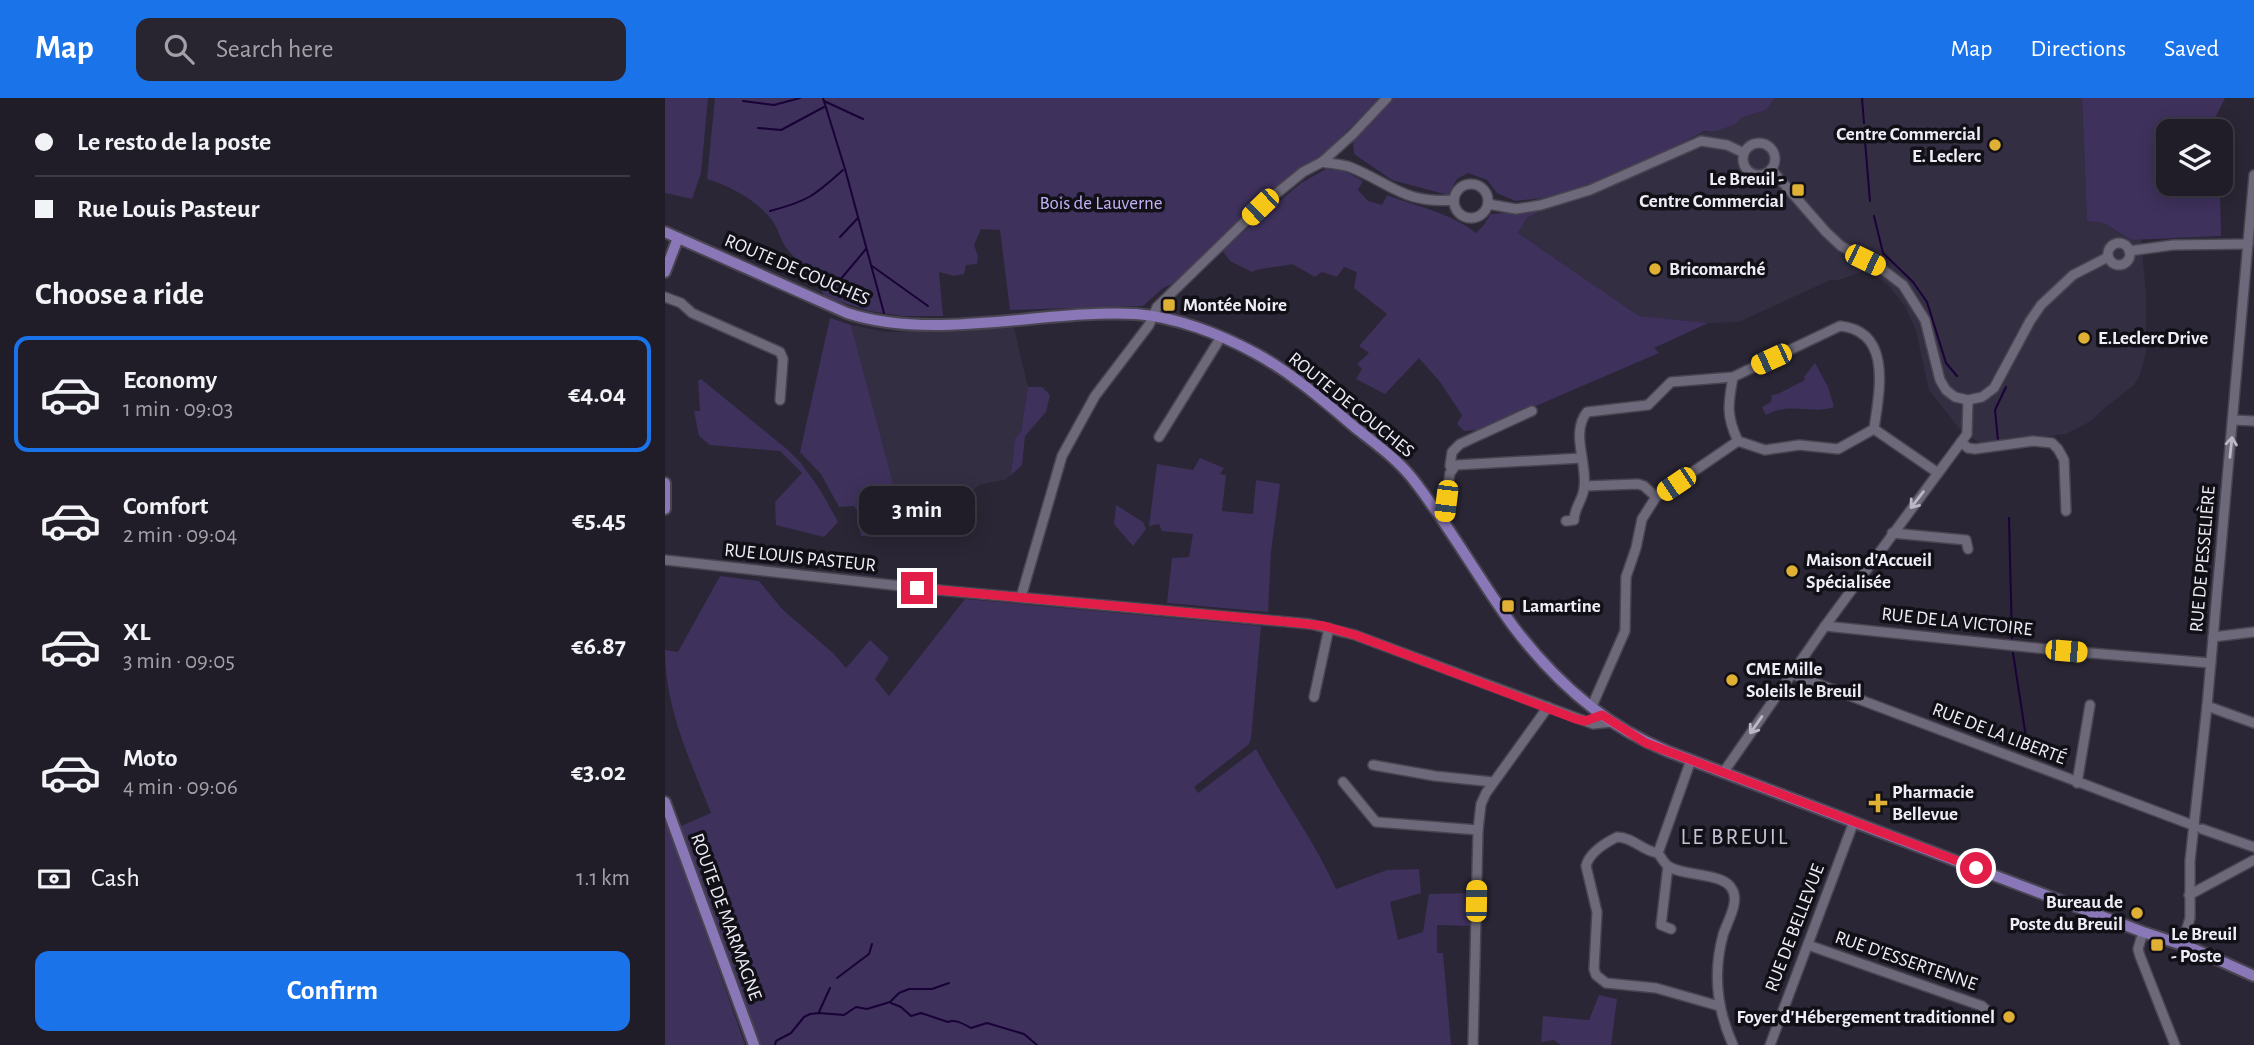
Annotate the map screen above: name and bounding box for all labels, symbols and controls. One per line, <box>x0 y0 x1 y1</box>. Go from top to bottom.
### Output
search box <box>136 18 626 81</box>
icon: search <box>160 30 198 68</box>
text: Map <box>35 32 94 65</box>
text: Search here <box>216 36 334 62</box>
text: Map <box>1950 37 1992 61</box>
text: Directions <box>2030 37 2126 61</box>
text: Saved <box>2164 37 2219 61</box>
map controls <box>2156 119 2233 196</box>
button: layers <box>2156 119 2233 196</box>
place label: Centre Commercial E. Leclerc <box>1836 125 1982 166</box>
text: Le resto de la poste <box>77 129 271 155</box>
marker: Centre Commercial E. Leclerc <box>1987 137 2003 153</box>
place label: Le Breuil - Centre Commercial <box>1639 170 1784 211</box>
marker: Le Breuil - Centre Commercial <box>1790 182 1806 198</box>
car <box>1238 185 1283 229</box>
park label: Bois de Lauverne <box>1039 194 1163 213</box>
text: Rue Louis Pasteur <box>77 196 260 222</box>
street label: ROUTE DE COUCHES <box>722 231 872 309</box>
car <box>1842 241 1889 279</box>
place label: Bricomarché <box>1669 260 1765 279</box>
marker: Bricomarché <box>1647 261 1663 277</box>
text: Choose a ride <box>35 278 204 310</box>
place label: Montée Noire <box>1183 296 1287 315</box>
marker: Montée Noire <box>1161 297 1177 313</box>
place label: E.Leclerc Drive <box>2098 329 2208 348</box>
marker: E.Leclerc Drive <box>2076 330 2092 346</box>
car <box>1748 341 1795 377</box>
street label: ROUTE DE COUCHES <box>1285 349 1417 461</box>
icon: car <box>39 363 102 426</box>
text: Economy <box>123 367 217 393</box>
text: €4.04 <box>568 381 626 407</box>
text: 1 min · 09:03 <box>123 398 233 421</box>
one-way arrow <box>2224 436 2237 459</box>
car <box>1653 464 1700 504</box>
car <box>1434 479 1459 523</box>
street label: RUE DE PESSELIÈRE <box>2185 485 2219 633</box>
callout: 3 min <box>859 486 975 536</box>
icon: car <box>39 489 102 552</box>
one-way arrow <box>1909 490 1924 509</box>
text: Comfort <box>123 493 208 519</box>
text: 3 min <box>892 499 942 522</box>
text: €5.45 <box>572 507 626 533</box>
text: 2 min · 09:04 <box>123 524 237 547</box>
street label: RUE LOUIS PASTEUR <box>723 541 877 575</box>
place label: Maison d'Accueil Spécialisée <box>1806 551 1932 592</box>
marker: Maison d'Accueil Spécialisée <box>1784 563 1800 579</box>
route end <box>901 572 933 604</box>
place label: Lamartine <box>1522 597 1601 616</box>
marker: Lamartine <box>1500 598 1516 614</box>
street label: RUE DE LA VICTOIRE <box>1881 605 2033 639</box>
icon: car <box>39 615 102 678</box>
text: XL <box>123 619 150 645</box>
text: €6.87 <box>571 633 626 659</box>
car <box>2045 639 2088 663</box>
text: 3 min · 09:05 <box>123 650 235 673</box>
place label: CME Mille Soleils le Breuil <box>1746 660 1862 701</box>
marker: CME Mille Soleils le Breuil <box>1724 672 1740 688</box>
street label: RUE DE LA LIBERTÉ <box>1929 698 2069 768</box>
one-way arrow <box>1749 715 1763 734</box>
icon: car <box>39 741 102 804</box>
text: Moto <box>123 745 178 771</box>
text: €3.02 <box>571 759 626 785</box>
text: 4 min · 09:06 <box>123 776 238 799</box>
place label: Pharmacie Bellevue <box>1892 783 1974 824</box>
marker: Pharmacie Bellevue <box>1870 795 1886 811</box>
district label: LE BREUIL <box>1681 826 1789 849</box>
street label: ROUTE DE MARMAGNE <box>687 831 765 1003</box>
route start <box>1960 852 1992 884</box>
icon: cash <box>35 860 73 898</box>
street label: RUE DE BELLEVUE <box>1762 862 1828 994</box>
text: Cash <box>91 865 140 891</box>
text: 1.1 km <box>576 867 630 890</box>
car <box>1466 880 1487 922</box>
place label: Bureau de Poste du Breuil <box>2009 893 2123 934</box>
marker: Bureau de Poste du Breuil <box>2129 905 2145 921</box>
place label: Le Breuil - Poste <box>2171 925 2237 966</box>
street label: RUE D'ESSERTENNE <box>1832 928 1980 994</box>
marker: Le Breuil - Poste <box>2149 937 2165 953</box>
button: Confirm <box>35 951 630 1031</box>
place label: Foyer d'Hébergement traditionnel <box>1736 1008 1995 1027</box>
marker: Foyer d'Hébergement traditionnel <box>2001 1009 2017 1025</box>

